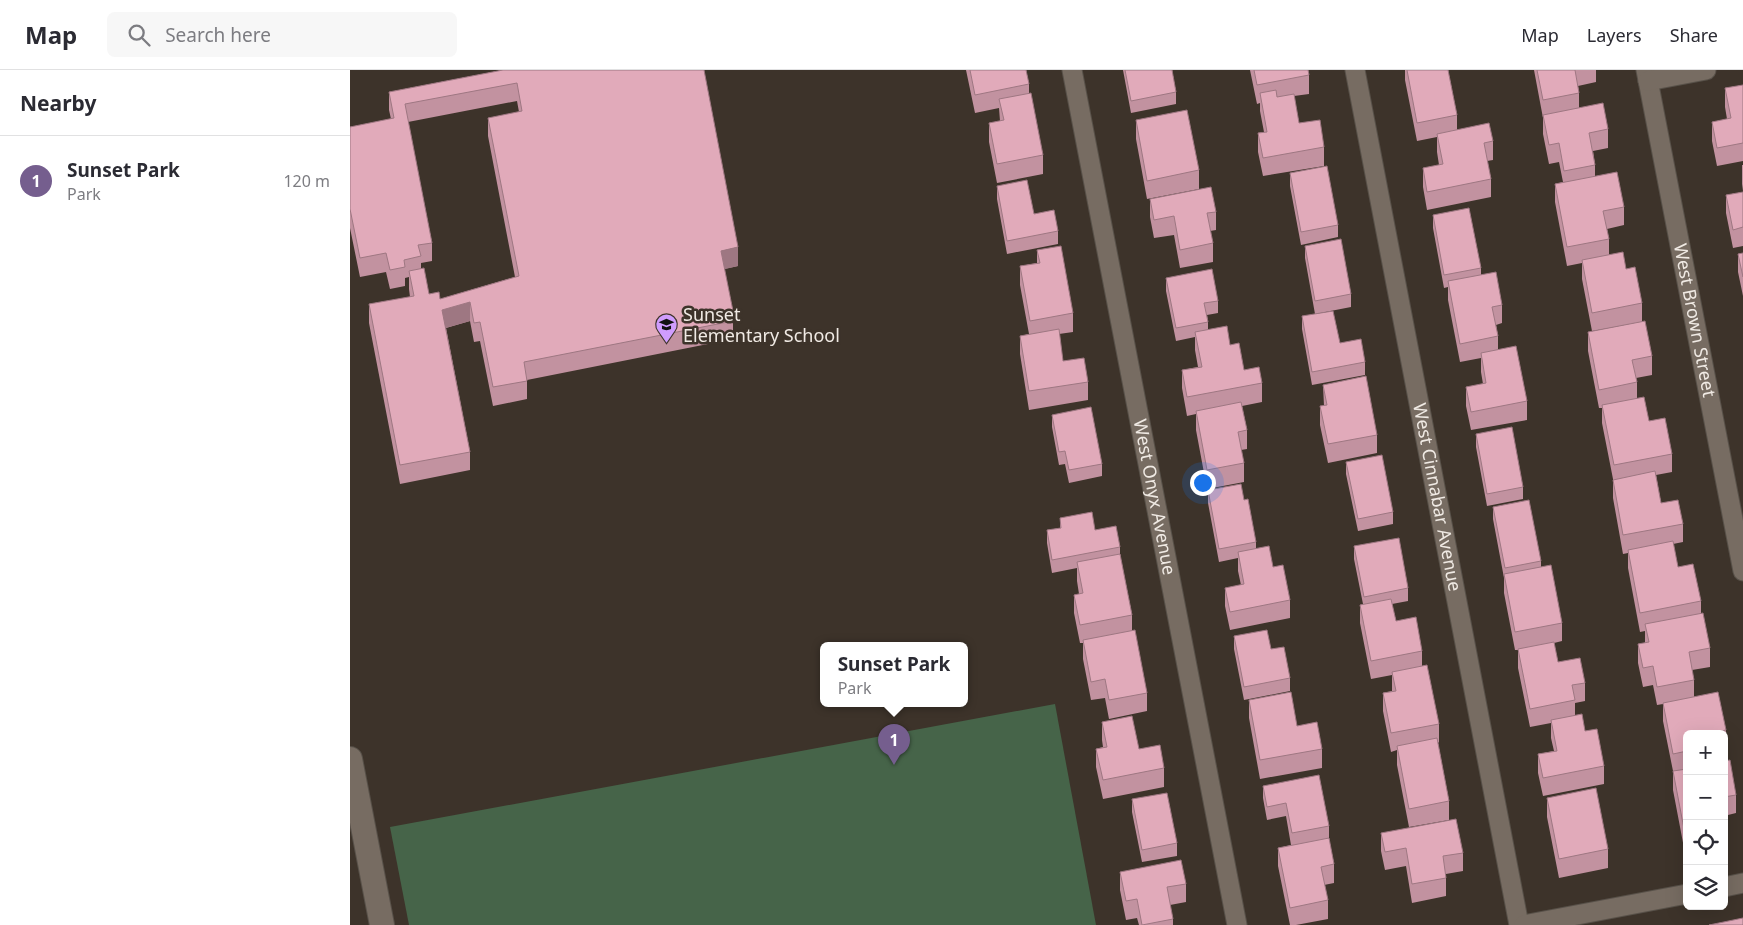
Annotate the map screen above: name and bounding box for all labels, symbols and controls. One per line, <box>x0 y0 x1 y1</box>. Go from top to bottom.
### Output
search box <box>107 12 457 57</box>
text: Map <box>25 18 77 51</box>
icon: search <box>125 21 153 49</box>
text: Search here <box>165 22 271 48</box>
text: Map <box>1521 23 1559 47</box>
text: Layers <box>1587 23 1642 47</box>
text: Share <box>1670 23 1718 47</box>
text: Nearby <box>20 89 96 117</box>
text: Sunset Park <box>67 157 180 183</box>
text: 1 <box>31 170 41 192</box>
text: 120 m <box>283 170 330 192</box>
text: Park <box>67 183 101 205</box>
street label: West Brown Street <box>1669 241 1722 399</box>
place label: Sunset Elementary School <box>683 302 840 347</box>
school or university icon: Sunset Elementary School <box>655 313 679 344</box>
street label: West Cinnabar Avenue <box>1408 401 1468 593</box>
street label: West Onyx Avenue <box>1129 417 1182 577</box>
your location <box>1190 470 1216 496</box>
popup <box>820 642 968 707</box>
text: Sunset Park <box>838 651 950 677</box>
text: Park <box>838 677 871 699</box>
pin: 1 <box>878 724 910 765</box>
map controls <box>1683 730 1728 910</box>
button: + <box>1683 730 1728 775</box>
button: − <box>1683 775 1728 820</box>
button: locate <box>1683 820 1728 865</box>
button: layers <box>1683 865 1728 910</box>

